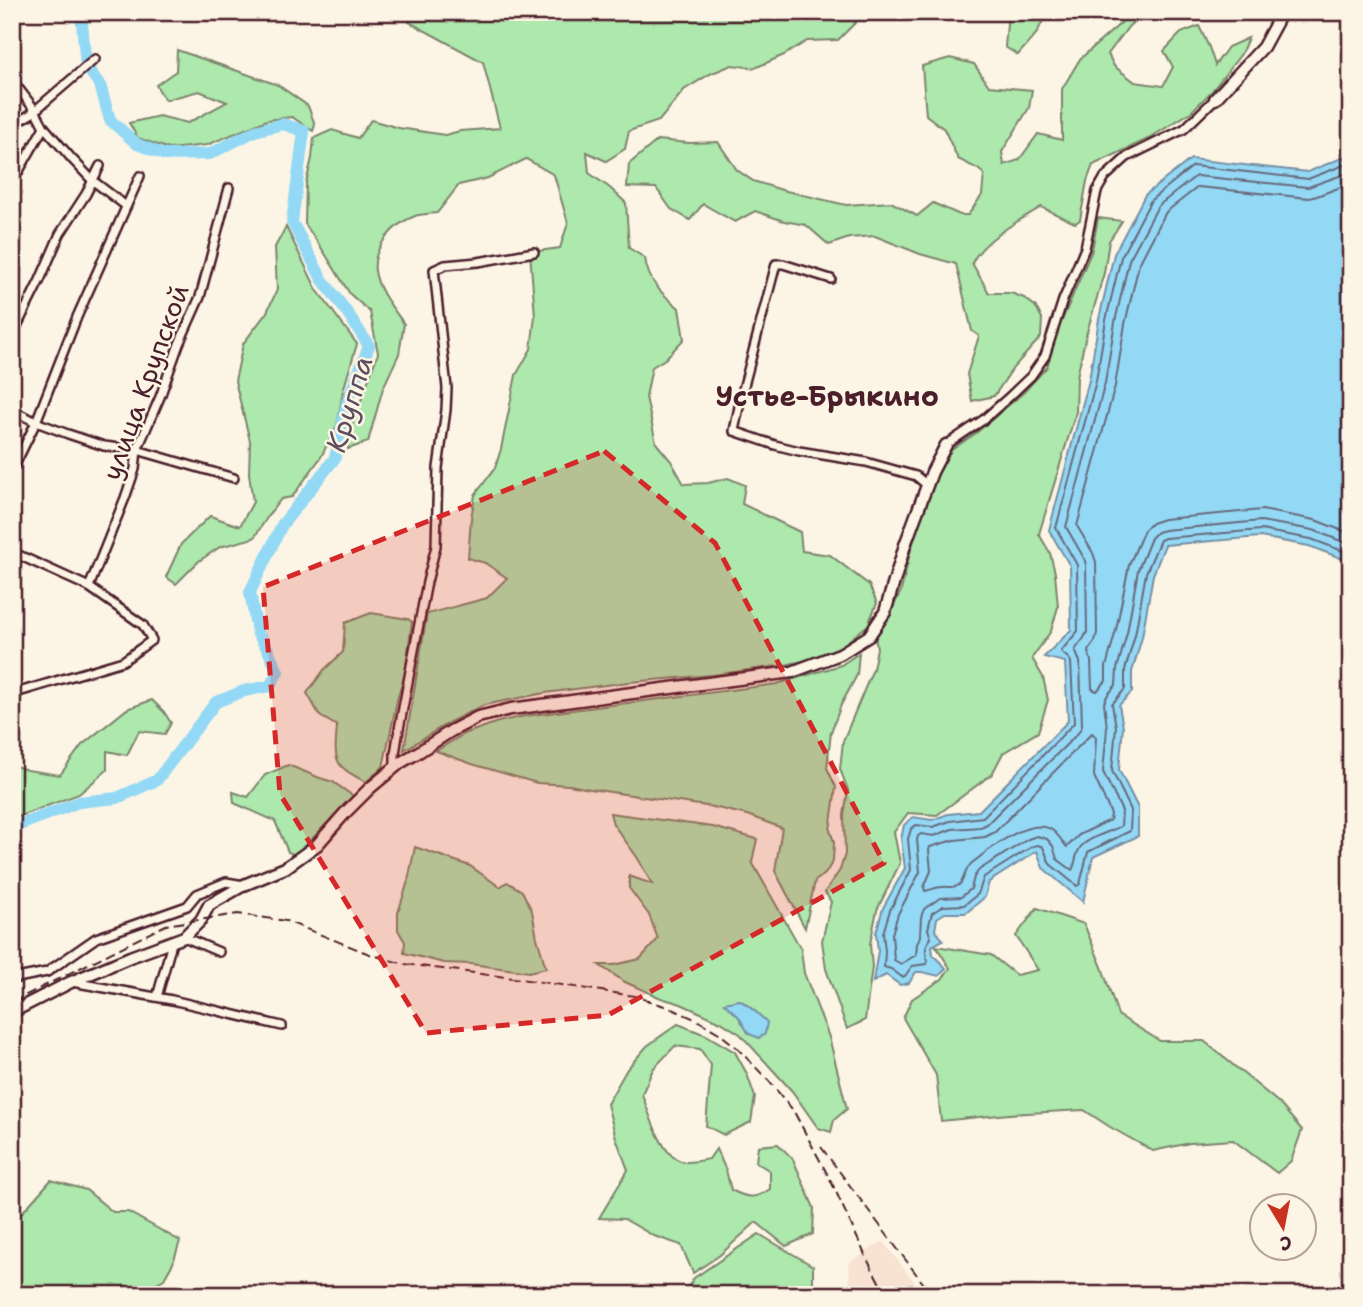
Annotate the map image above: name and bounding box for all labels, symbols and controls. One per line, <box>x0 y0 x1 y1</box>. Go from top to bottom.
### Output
street label: улица Крупской <box>93 279 197 485</box>
water label: Круппа <box>316 351 382 457</box>
district label: Устье-Брыкино <box>715 377 939 415</box>
north arrow <box>1248 1192 1318 1262</box>
text: С <box>1278 1230 1294 1257</box>

